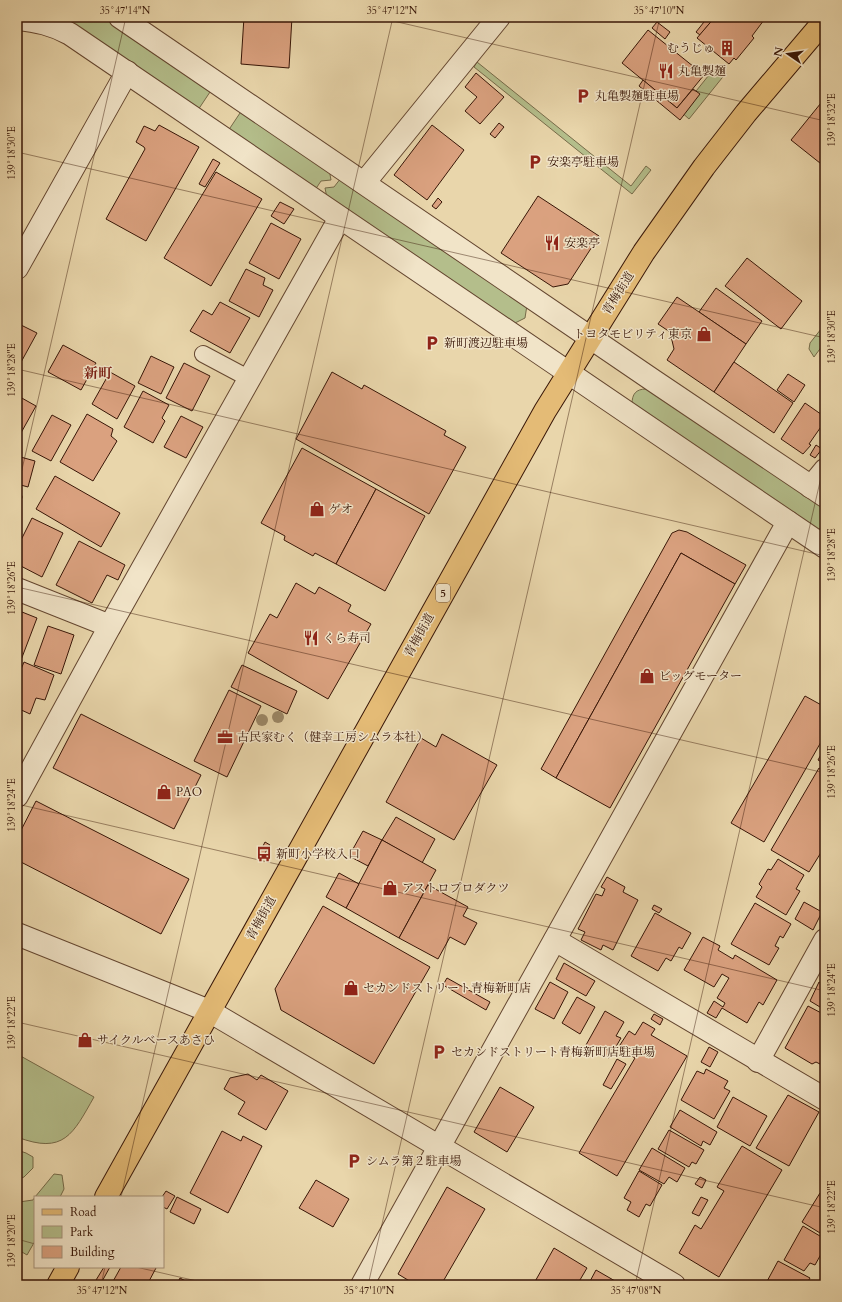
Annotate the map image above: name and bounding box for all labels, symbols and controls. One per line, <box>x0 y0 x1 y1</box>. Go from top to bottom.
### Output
text: 35°47'14"N <box>100 4 151 18</box>
text: 35°47'12"N <box>367 4 418 18</box>
text: 35°47'10"N <box>634 4 685 18</box>
north arrow <box>768 34 808 74</box>
building icon: むうじゅ <box>718 39 736 57</box>
place label: むうじゅ <box>667 40 715 56</box>
text: N <box>770 45 787 58</box>
restaurant icon: 丸亀製麺 <box>657 62 675 80</box>
place label: 丸亀製麺 <box>678 63 726 79</box>
parking icon: 丸亀製麺駐車場 <box>574 87 592 105</box>
place label: 丸亀製麺駐車場 <box>595 88 679 104</box>
text: 139°18'32"E <box>825 93 839 147</box>
text: 139°18'30"E <box>5 126 19 180</box>
parking icon: 安楽亭駐車場 <box>526 153 544 171</box>
place label: 安楽亭駐車場 <box>547 154 619 170</box>
restaurant icon: 安楽亭 <box>543 234 561 252</box>
place label: 安楽亭 <box>564 235 600 251</box>
street label: 青梅街道 <box>598 268 638 318</box>
text: 139°18'30"E <box>825 310 839 364</box>
shop icon: トヨタモビリティ東京 <box>695 325 713 343</box>
place label: トヨタモビリティ東京 <box>573 326 692 342</box>
parking icon: 新町渡辺駐車場 <box>423 334 441 352</box>
place label: 新町渡辺駐車場 <box>444 335 528 351</box>
text: 139°18'28"E <box>5 343 19 397</box>
district label: 新町 <box>84 364 113 383</box>
shop icon: ゲオ <box>308 500 326 518</box>
place label: ゲオ <box>329 501 353 517</box>
text: 139°18'28"E <box>825 528 839 582</box>
text: 139°18'26"E <box>5 561 19 615</box>
road number: 5 <box>436 584 450 602</box>
street label: 青梅街道 <box>400 610 438 660</box>
restaurant icon: くら寿司 <box>302 629 320 647</box>
place label: くら寿司 <box>323 630 371 646</box>
shop icon: ビッグモーター <box>638 667 656 685</box>
place label: ビッグモーター <box>659 668 742 684</box>
office icon: 古民家むく（健幸工房シムラ本社） <box>216 728 234 746</box>
place label: 古民家むく（健幸工房シムラ本社） <box>237 729 429 745</box>
text: 139°18'26"E <box>825 745 839 799</box>
text: 139°18'24"E <box>5 778 19 832</box>
shop icon: PAO <box>155 783 173 801</box>
place label: PAO <box>176 784 202 800</box>
bus stop icon: 新町小学校入口 <box>255 845 273 863</box>
place label: 新町小学校入口 <box>276 846 360 862</box>
shop icon: アストロプロダクツ <box>381 879 399 897</box>
place label: アストロプロダクツ <box>402 880 510 896</box>
street label: 青梅街道 <box>242 893 280 943</box>
text: 139°18'24"E <box>825 963 839 1017</box>
shop icon: セカンドストリート青梅新町店 <box>342 979 360 997</box>
place label: セカンドストリート青梅新町店 <box>363 980 531 996</box>
text: 139°18'22"E <box>5 996 19 1050</box>
shop icon: サイクルベースあさひ <box>76 1031 94 1049</box>
place label: サイクルベースあさひ <box>97 1032 215 1048</box>
parking icon: セカンドストリート青梅新町店駐車場 <box>430 1043 448 1061</box>
place label: セカンドストリート青梅新町店駐車場 <box>451 1044 655 1060</box>
parking icon: シムラ第２駐車場 <box>345 1152 363 1170</box>
place label: シムラ第２駐車場 <box>366 1153 462 1169</box>
text: 139°18'22"E <box>825 1180 839 1234</box>
legend <box>34 1196 164 1268</box>
text: Road <box>70 1204 97 1220</box>
text: 139°18'20"E <box>5 1214 19 1268</box>
text: Park <box>70 1224 94 1240</box>
text: Building <box>70 1244 115 1260</box>
text: 35°47'12"N <box>77 1284 128 1298</box>
text: 35°47'10"N <box>344 1284 395 1298</box>
text: 35°47'08"N <box>611 1284 662 1298</box>

